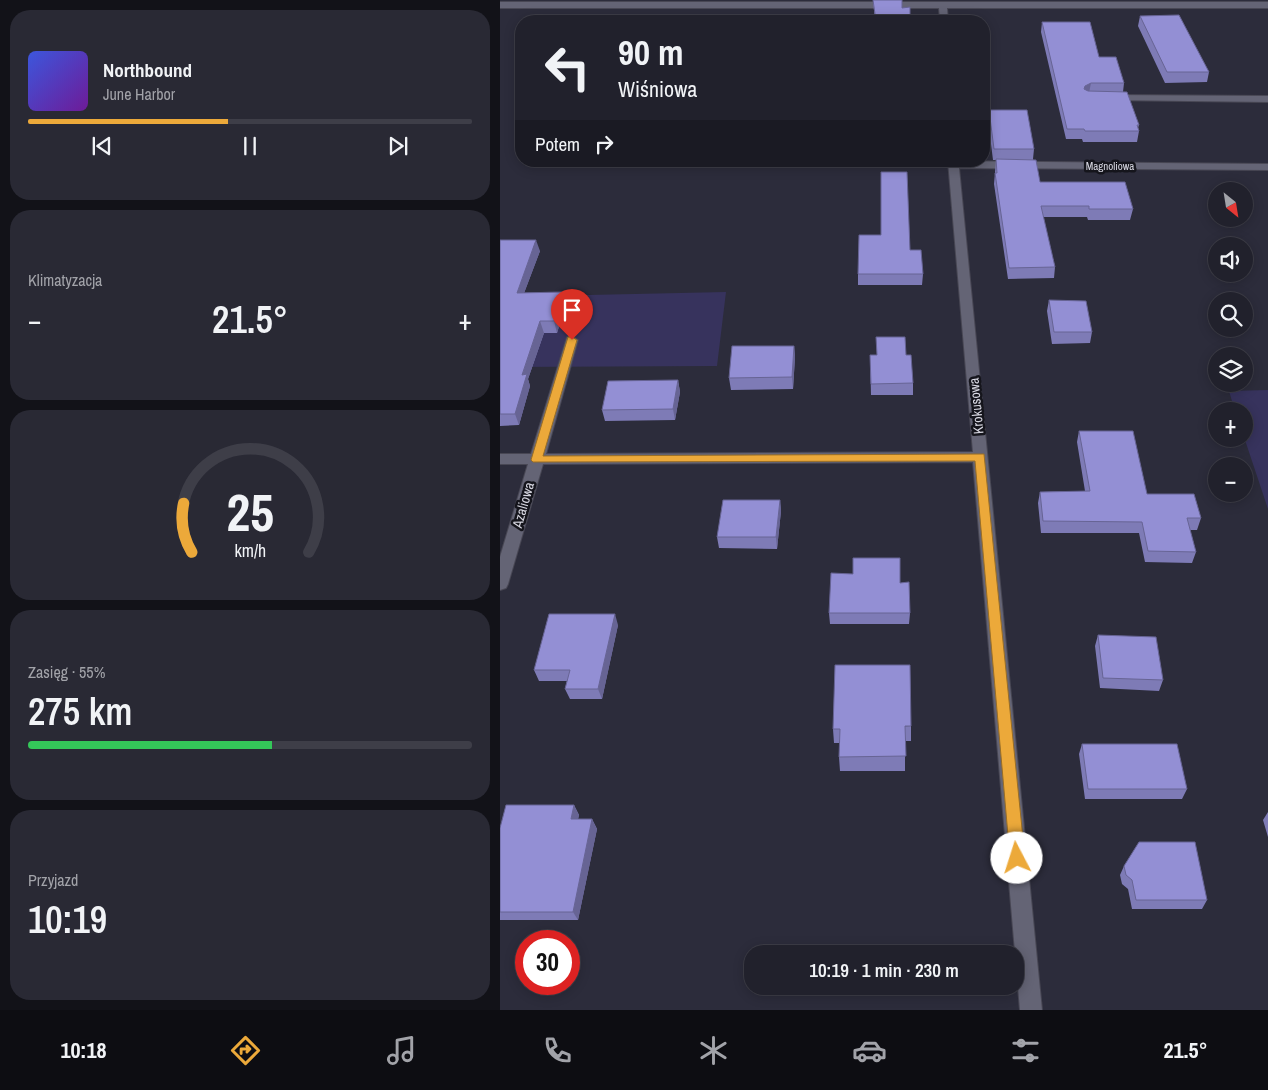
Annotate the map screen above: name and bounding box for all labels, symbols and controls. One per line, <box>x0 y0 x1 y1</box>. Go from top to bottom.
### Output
text: 90 m <box>618 29 683 76</box>
icon: left <box>535 35 600 100</box>
text: Northbound <box>103 57 192 83</box>
text: Wiśniowa <box>618 74 697 104</box>
text: June Harbor <box>103 83 175 105</box>
icon: right <box>590 130 618 158</box>
text: Potem <box>535 131 580 157</box>
icon: previous <box>88 132 116 160</box>
icon: pause <box>236 132 264 160</box>
icon: next <box>384 132 412 160</box>
street label: Magnoliowa <box>1086 159 1134 173</box>
north arrow <box>1208 182 1252 228</box>
map controls <box>1208 182 1253 502</box>
button: sound <box>1208 237 1253 282</box>
text: Klimatyzacja <box>28 269 102 291</box>
pin <box>551 289 593 340</box>
button: search <box>1208 292 1253 337</box>
text: 21.5° <box>212 294 288 345</box>
icon: arrive <box>558 296 586 324</box>
text: − <box>28 301 41 339</box>
text: + <box>459 301 472 339</box>
button: layers <box>1208 347 1253 392</box>
street label: Krokusowa <box>965 376 987 435</box>
button: + <box>1208 402 1253 447</box>
button: − <box>1208 457 1253 502</box>
text: 25 <box>226 477 274 547</box>
street label: Azaliowa <box>508 480 538 531</box>
text: km/h <box>234 539 266 563</box>
text: Zasięg · 55% <box>28 661 105 683</box>
text: 275 km <box>28 686 132 737</box>
position arrow <box>990 831 1042 883</box>
text: Przyjazd <box>28 869 78 891</box>
text: 10:19 <box>28 894 107 945</box>
speed limit sign: 30 <box>515 930 580 995</box>
text: 10:19 · 1 min · 230 m <box>809 957 959 983</box>
icon: directions <box>228 1033 263 1068</box>
icon: music <box>384 1033 419 1068</box>
icon: phone <box>540 1033 575 1068</box>
icon: climate <box>696 1033 731 1068</box>
icon: car <box>852 1033 887 1068</box>
icon: filters <box>1008 1033 1043 1068</box>
text: 10:18 <box>60 1035 107 1065</box>
text: 21.5° <box>1164 1035 1207 1065</box>

